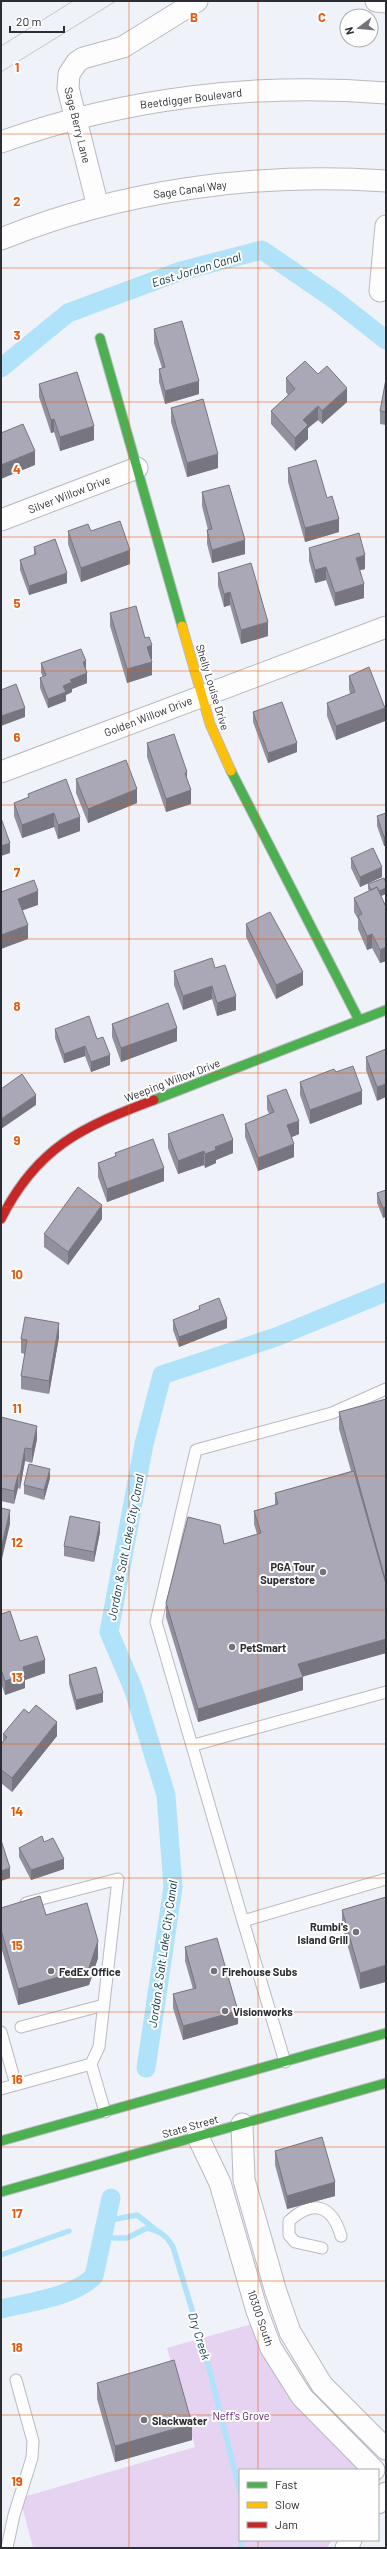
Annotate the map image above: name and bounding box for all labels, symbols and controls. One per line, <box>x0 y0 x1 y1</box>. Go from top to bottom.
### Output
scale bar <box>10 8 64 34</box>
north arrow <box>339 8 379 48</box>
text: B <box>190 9 198 25</box>
text: C <box>318 9 326 25</box>
text: 20 m <box>16 14 42 28</box>
text: N <box>342 26 356 36</box>
text: 1 <box>15 59 19 75</box>
street label: Beetdigger Boulevard <box>139 85 243 111</box>
street label: Sage Berry Lane <box>62 86 94 164</box>
street label: Sage Canal Way <box>152 177 228 201</box>
text: 2 <box>13 193 21 209</box>
water label: East Jordan Canal <box>150 249 243 289</box>
text: 3 <box>13 327 21 343</box>
text: 4 <box>13 461 21 477</box>
street label: Silver Willow Drive <box>26 472 112 516</box>
text: 5 <box>13 595 21 611</box>
street label: Shelly Louise Drive <box>194 642 232 732</box>
street label: Golden Willow Drive <box>102 693 194 739</box>
text: 6 <box>14 729 21 745</box>
text: 7 <box>14 864 21 880</box>
text: 8 <box>13 998 21 1014</box>
street label: Weeping Willow Drive <box>122 1056 222 1104</box>
text: 9 <box>14 1132 21 1148</box>
text: 10 <box>11 1266 23 1282</box>
text: 11 <box>12 1400 22 1416</box>
water label: Jordan & Salt Lake City Canal <box>104 1472 146 1621</box>
text: 12 <box>11 1534 23 1550</box>
place label: PGA Tour Superstore <box>260 1560 316 1586</box>
marker: PGA Tour Superstore <box>318 1567 328 1577</box>
place label: PetSmart <box>240 1641 286 1654</box>
marker: PetSmart <box>227 1642 237 1652</box>
text: 13 <box>11 1669 23 1685</box>
text: 14 <box>11 1803 23 1819</box>
water label: Jordan & Salt Lake City Canal <box>145 1879 179 2029</box>
place label: Rumbi's Island Grill <box>298 1920 348 1946</box>
marker: Rumbi's Island Grill <box>351 1927 361 1937</box>
text: 15 <box>11 1937 23 1953</box>
place label: FedEx Office <box>59 1965 121 1978</box>
place label: Firehouse Subs <box>222 1965 298 1978</box>
marker: FedEx Office <box>46 1966 56 1976</box>
marker: Firehouse Subs <box>209 1966 219 1976</box>
place label: Visionworks <box>233 2005 293 2018</box>
marker: Visionworks <box>220 2006 230 2016</box>
text: 16 <box>11 2071 23 2087</box>
street label: State Street <box>160 2112 220 2140</box>
text: 17 <box>11 2205 23 2221</box>
street label: 10300 South <box>245 2288 277 2348</box>
water label: Dry Creek <box>186 2311 214 2362</box>
text: 18 <box>11 2339 23 2355</box>
park label: Neff's Grove <box>212 2409 270 2422</box>
place label: Slackwater <box>152 2414 208 2427</box>
marker: Slackwater <box>139 2415 149 2425</box>
legend <box>239 2469 379 2541</box>
text: 19 <box>11 2473 23 2489</box>
text: Fast <box>275 2477 298 2491</box>
text: Slow <box>275 2497 300 2511</box>
text: Jam <box>275 2517 298 2531</box>

